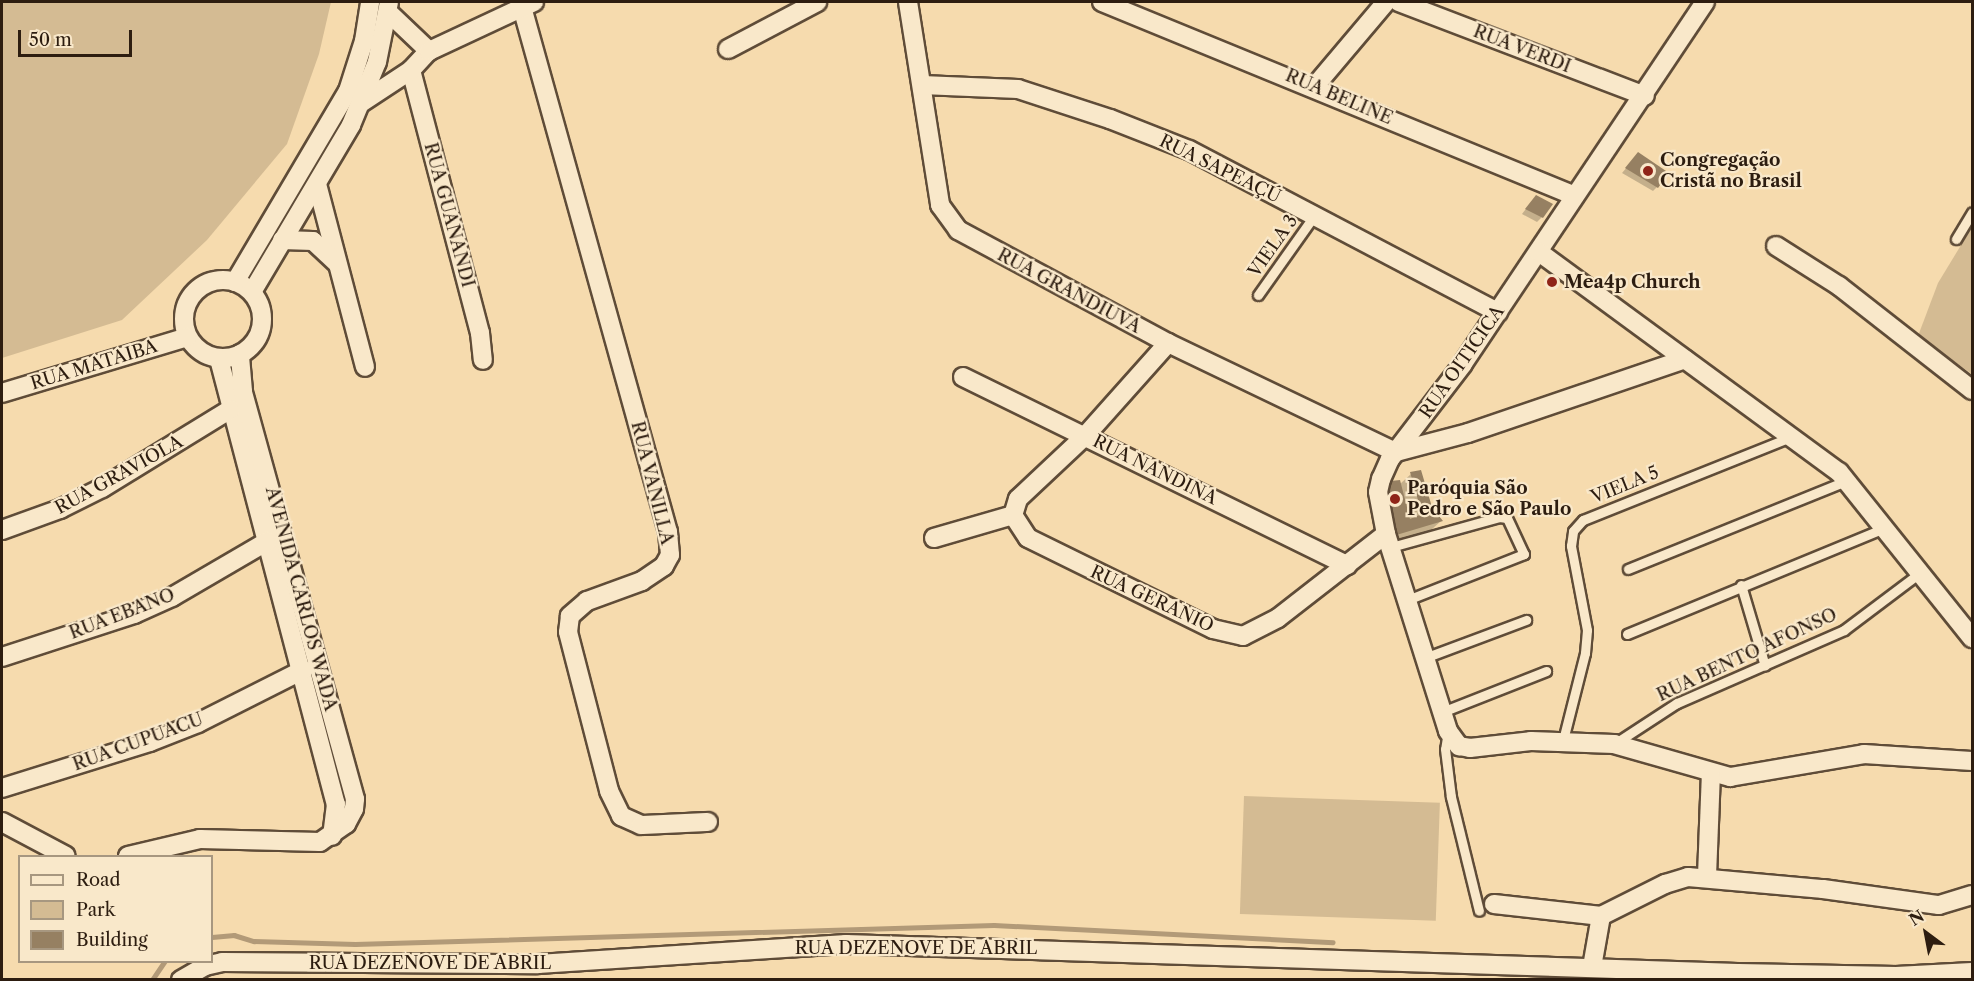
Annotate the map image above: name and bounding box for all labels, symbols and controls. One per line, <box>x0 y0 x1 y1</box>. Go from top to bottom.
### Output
scale bar <box>21 18 135 56</box>
street label: RUA VERDI <box>1470 20 1574 78</box>
text: 50 m <box>29 29 72 51</box>
street label: RUA BELINE <box>1282 65 1396 129</box>
street label: RUA SAPEAÇÚ <box>1156 130 1284 208</box>
street label: RUA GUANANDI <box>419 140 479 290</box>
place label: Congregação Cristã no Brasil <box>1660 150 1802 192</box>
marker: Congregação Cristã no Brasil <box>1641 164 1655 178</box>
street label: VIELA 3 <box>1244 210 1302 282</box>
street label: RUA GRANDIUVA <box>993 244 1145 338</box>
place label: Mea4p Church <box>1564 271 1701 293</box>
marker: Mea4p Church <box>1545 275 1559 289</box>
street label: RUA OITICICA <box>1415 301 1509 423</box>
street label: RUA MATAIBA <box>28 335 160 395</box>
street label: RUA VANILLA <box>626 418 678 548</box>
street label: RUA NANDINA <box>1089 430 1221 510</box>
street label: RUA GRAVIOLA <box>51 431 187 519</box>
street label: VIELA 5 <box>1588 462 1662 508</box>
place label: Paróquia São Pedro e São Paulo <box>1407 478 1571 520</box>
street label: AVENIDA CARLOS WADA <box>260 484 342 714</box>
marker: Paróquia São Pedro e São Paulo <box>1388 492 1402 506</box>
street label: RUA GERANIO <box>1087 561 1217 637</box>
street label: RUA EBANO <box>66 584 178 644</box>
street label: RUA BENTO AFONSO <box>1653 603 1841 707</box>
street label: RUA CUPUACU <box>70 708 206 776</box>
legend <box>18 855 213 963</box>
text: Road <box>76 869 121 891</box>
text: Park <box>76 899 115 921</box>
north arrow <box>1896 903 1956 963</box>
text: N <box>1905 906 1928 930</box>
text: Building <box>76 929 148 951</box>
street label: RUA DEZENOVE DE ABRIL <box>794 937 1038 959</box>
street label: RUA DEZENOVE DE ABRIL <box>308 952 552 974</box>

